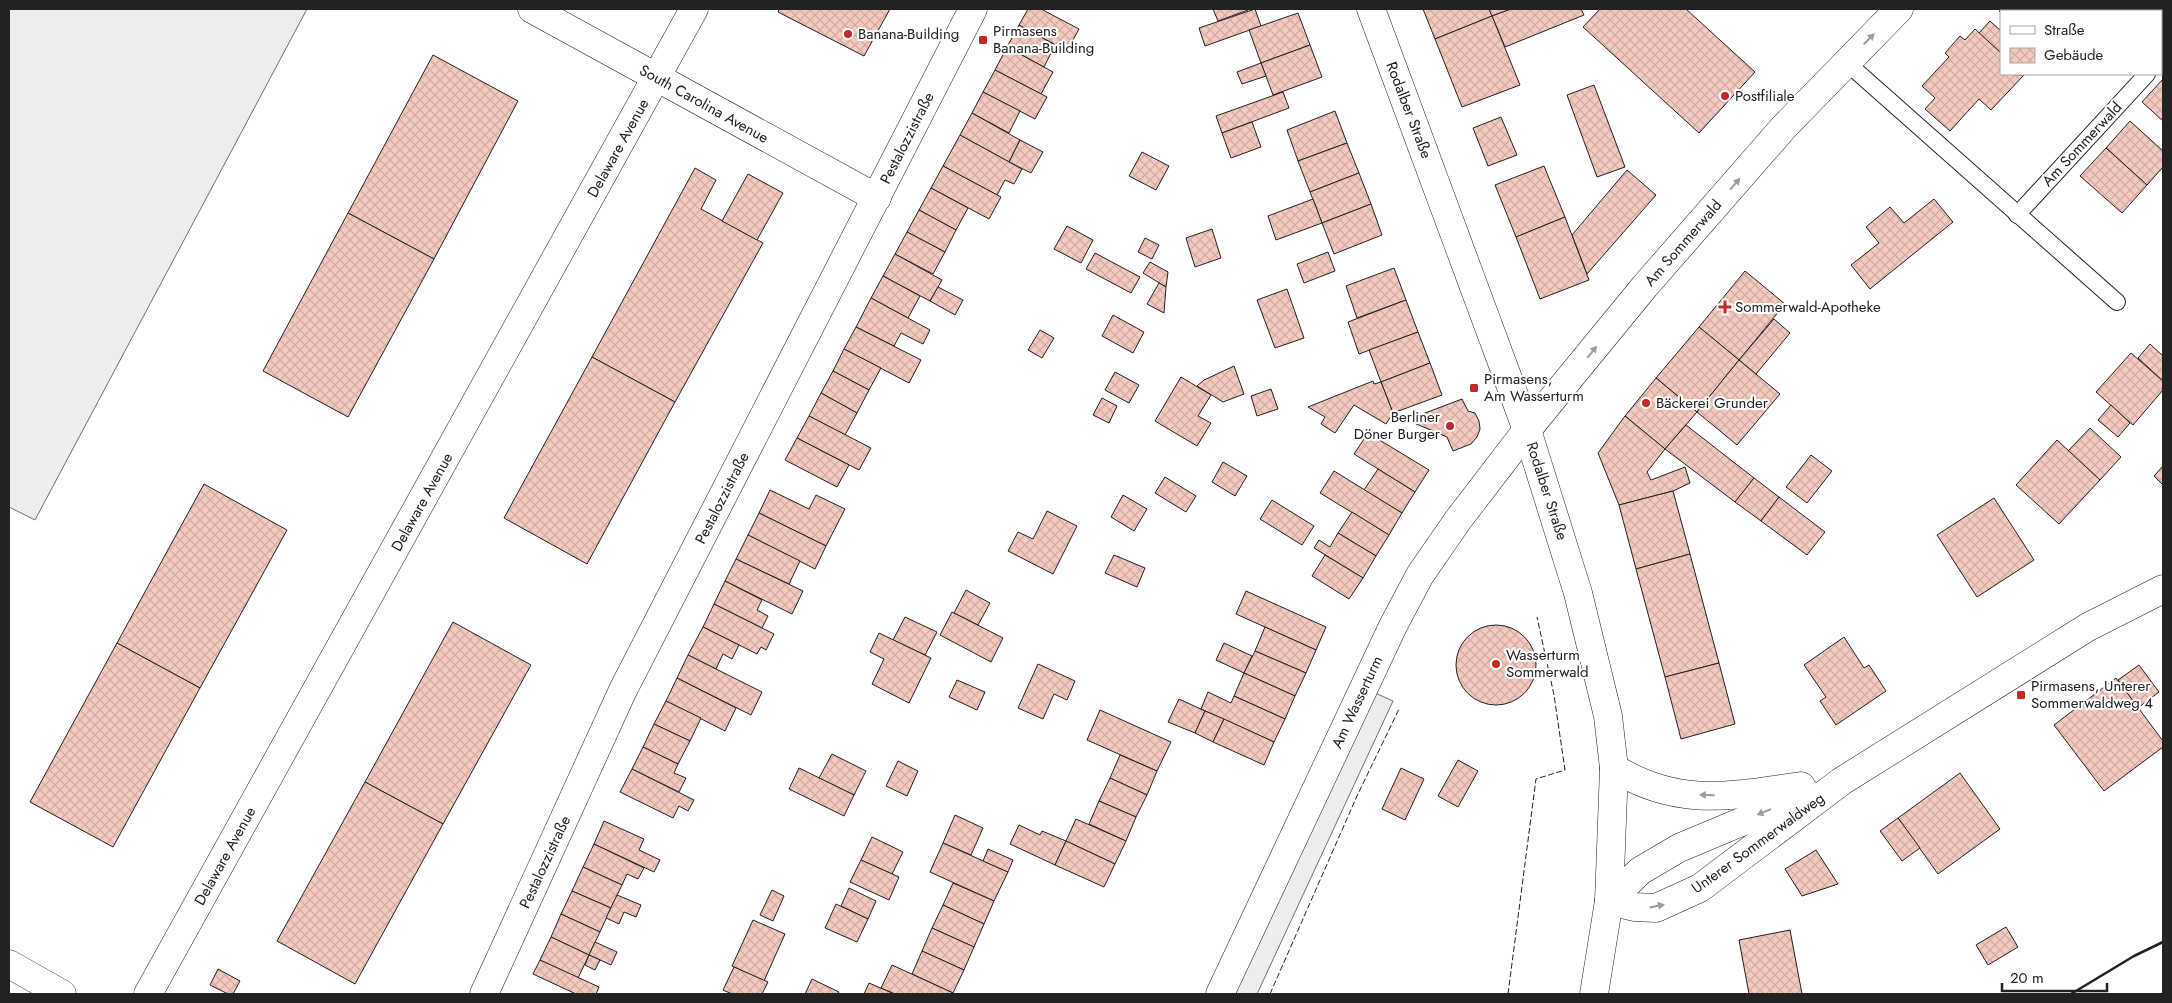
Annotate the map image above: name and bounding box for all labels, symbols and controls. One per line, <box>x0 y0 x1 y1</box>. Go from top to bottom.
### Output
legend <box>2000 10 2162 75</box>
text: Straße <box>2044 19 2085 41</box>
place label: Pirmasens Banana-Building <box>993 20 1094 59</box>
place label: Banana-Building <box>858 23 959 45</box>
marker: Banana-Building <box>842 28 854 40</box>
one-way arrow <box>1863 33 1875 45</box>
marker: Pirmasens Banana-Building <box>977 34 989 46</box>
text: Gebäude <box>2044 44 2104 66</box>
street label: Rodalber Straße <box>1380 58 1438 162</box>
street label: South Carolina Avenue <box>635 59 773 149</box>
place label: Postfiliale <box>1735 85 1795 107</box>
street label: Pestalozzistraße <box>874 88 940 188</box>
marker: Postfiliale <box>1719 90 1731 102</box>
street label: Delaware Avenue <box>582 94 654 201</box>
street label: Am Sommerwald <box>2037 97 2127 191</box>
one-way arrow <box>1729 177 1740 190</box>
street label: Am Sommerwald <box>1639 195 1727 291</box>
place label: Sommerwald-Apotheke <box>1735 296 1881 318</box>
marker: Sommerwald-Apotheke <box>1719 301 1731 313</box>
one-way arrow <box>1586 346 1597 359</box>
place label: Pirmasens, Am Wasserturm <box>1484 368 1584 407</box>
marker: Pirmasens, Am Wasserturm <box>1468 382 1480 394</box>
place label: Bäckerei Grunder <box>1656 392 1769 414</box>
marker: Bäckerei Grunder <box>1640 397 1652 409</box>
place label: Berliner Döner Burger <box>1354 406 1441 445</box>
marker: Berliner Döner Burger <box>1444 420 1456 432</box>
street label: Rodalber Straße <box>1521 439 1573 543</box>
street label: Delaware Avenue <box>386 448 458 555</box>
street label: Pestalozzistraße <box>689 448 755 548</box>
place label: Wasserturm Sommerwald <box>1506 644 1589 683</box>
street label: Am Wasserturm <box>1326 652 1388 752</box>
marker: Wasserturm Sommerwald <box>1490 658 1502 670</box>
place label: Pirmasens, Unterer Sommerwaldweg 4 <box>2031 675 2153 714</box>
marker: Pirmasens, Unterer Sommerwaldweg 4 <box>2015 689 2027 701</box>
street label: Unterer Sommerwaldweg <box>1687 787 1829 899</box>
one-way arrow <box>1698 791 1714 799</box>
street label: Delaware Avenue <box>189 802 261 909</box>
one-way arrow <box>1756 808 1771 816</box>
street label: Pestalozzistraße <box>514 812 576 912</box>
one-way arrow <box>1649 902 1665 910</box>
scale bar <box>2002 960 2107 992</box>
text: 20 m <box>2010 967 2044 989</box>

